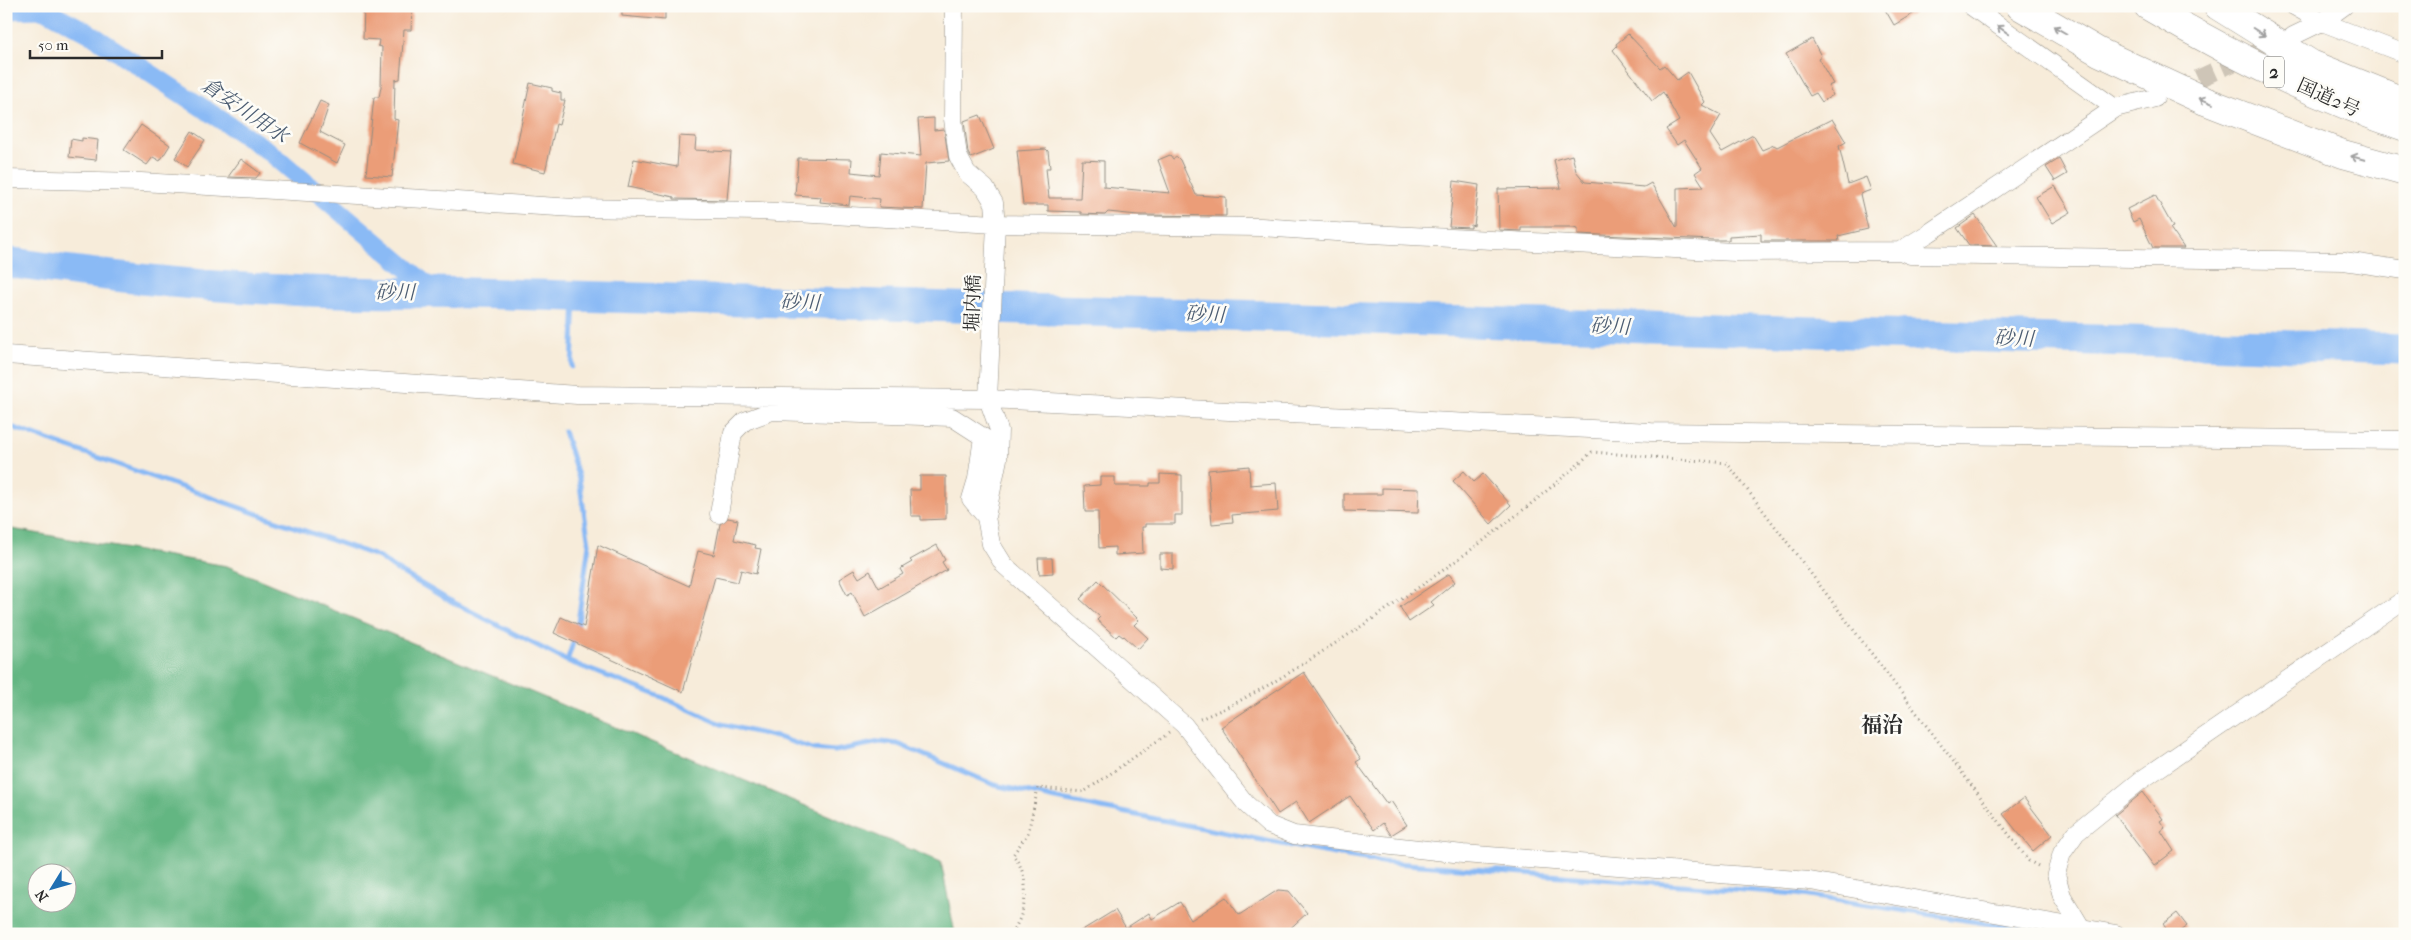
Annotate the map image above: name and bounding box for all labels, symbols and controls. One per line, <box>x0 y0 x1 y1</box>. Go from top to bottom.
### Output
one-way arrow <box>2053 24 2067 34</box>
one-way arrow <box>1996 25 2010 35</box>
one-way arrow <box>2252 27 2266 37</box>
scale bar <box>30 28 162 60</box>
text: 50 m <box>38 36 69 54</box>
road number: 2 <box>2264 56 2284 88</box>
water label: 倉安川用水 <box>197 73 294 149</box>
street label: 国道2号 <box>2294 74 2364 122</box>
one-way arrow <box>2199 95 2214 105</box>
one-way arrow <box>2350 153 2366 163</box>
street label: 堀内橋 <box>961 274 985 332</box>
water label: 砂川 <box>375 281 417 304</box>
water label: 砂川 <box>780 290 822 315</box>
water label: 砂川 <box>1185 302 1227 327</box>
water label: 砂川 <box>1590 314 1632 339</box>
water label: 砂川 <box>1994 326 2036 351</box>
district label: 福治 <box>1861 713 1903 737</box>
north arrow <box>28 862 78 912</box>
text: N <box>32 886 52 905</box>

